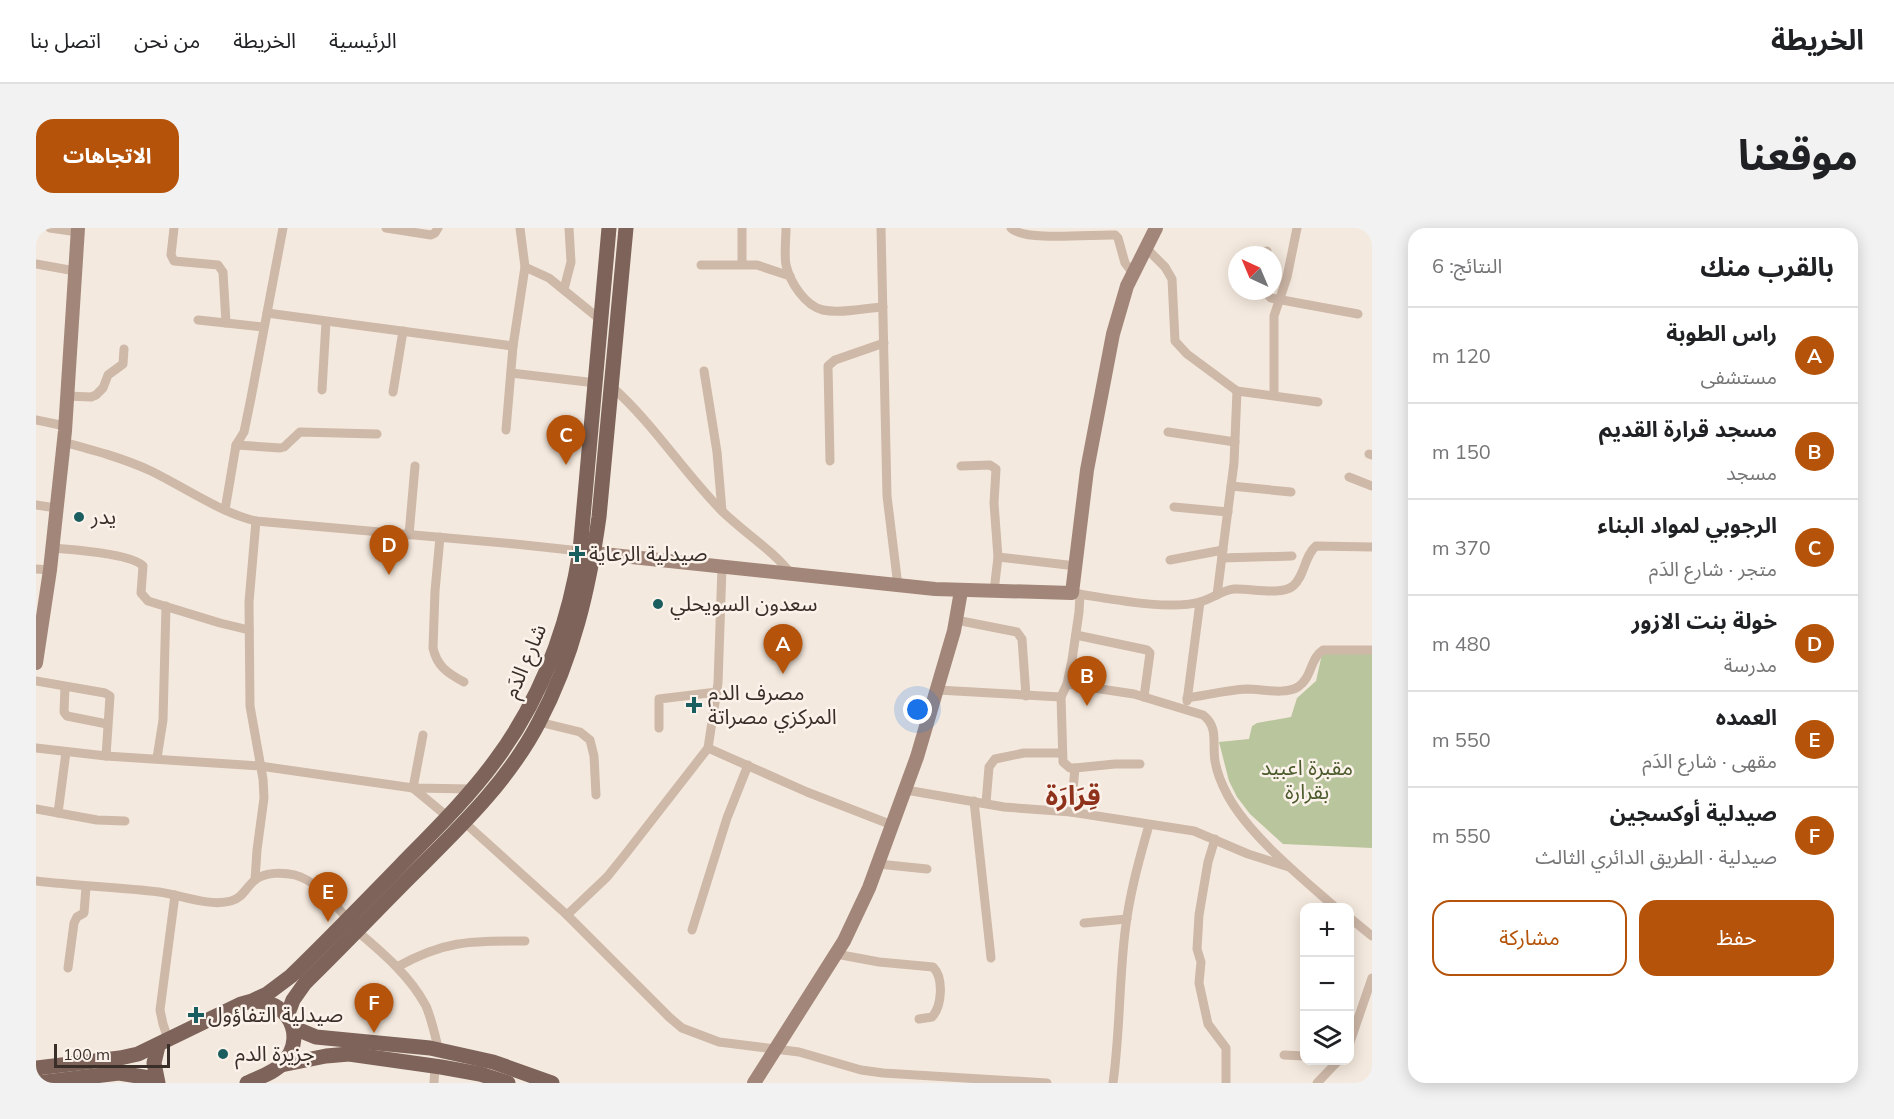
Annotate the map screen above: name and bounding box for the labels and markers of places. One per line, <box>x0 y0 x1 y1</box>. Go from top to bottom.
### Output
pin: C <box>546 416 586 465</box>
place label: يدر <box>90 503 116 529</box>
marker: يدر <box>72 510 86 524</box>
pin: D <box>370 526 408 575</box>
place label: صيدلية الرعاية <box>589 540 707 566</box>
marker: صيدلية الرعاية <box>570 547 584 561</box>
place label: سعدون السويحلي <box>670 590 817 620</box>
marker: سعدون السويحلي <box>651 597 665 611</box>
pin: A <box>764 624 802 674</box>
pin: B <box>1068 656 1106 706</box>
place label: مصرف الدم المركزي مصراتة <box>708 679 837 733</box>
marker: مصرف الدم المركزي مصراتة <box>685 696 703 714</box>
pin: E <box>308 872 348 922</box>
pin: F <box>354 984 394 1033</box>
place label: صيدلية التفاؤول <box>208 1001 343 1027</box>
marker: صيدلية التفاؤول <box>189 1008 203 1022</box>
place label: جزيرة الدم <box>235 1040 315 1070</box>
marker: جزيرة الدم <box>216 1047 230 1061</box>

